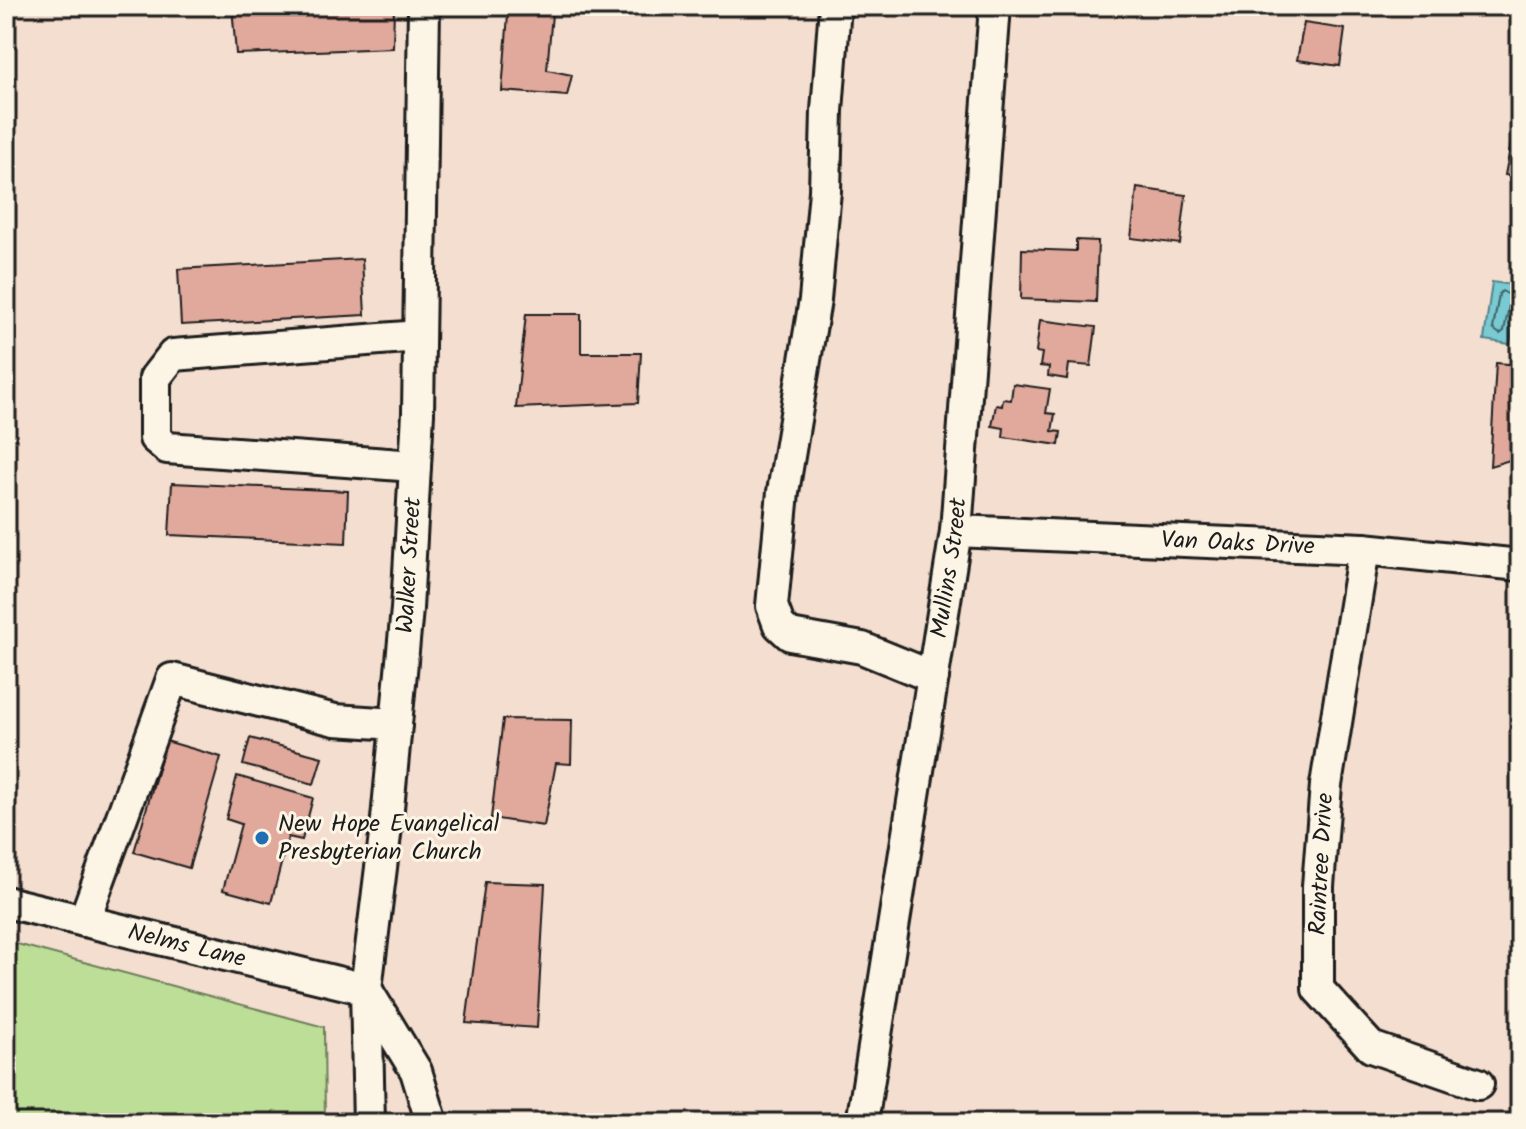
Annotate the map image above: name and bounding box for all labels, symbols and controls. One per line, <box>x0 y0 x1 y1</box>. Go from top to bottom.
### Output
street label: Walker Street <box>385 495 433 635</box>
street label: Mullins Street <box>920 496 978 641</box>
street label: Van Oaks Drive <box>1160 521 1316 566</box>
street label: Raintree Drive <box>1299 792 1345 936</box>
place label: New Hope Evangelical Presbyterian Church <box>278 805 500 872</box>
marker: New Hope Evangelical Presbyterian Church <box>253 829 271 847</box>
street label: Nelms Lane <box>124 913 250 979</box>

